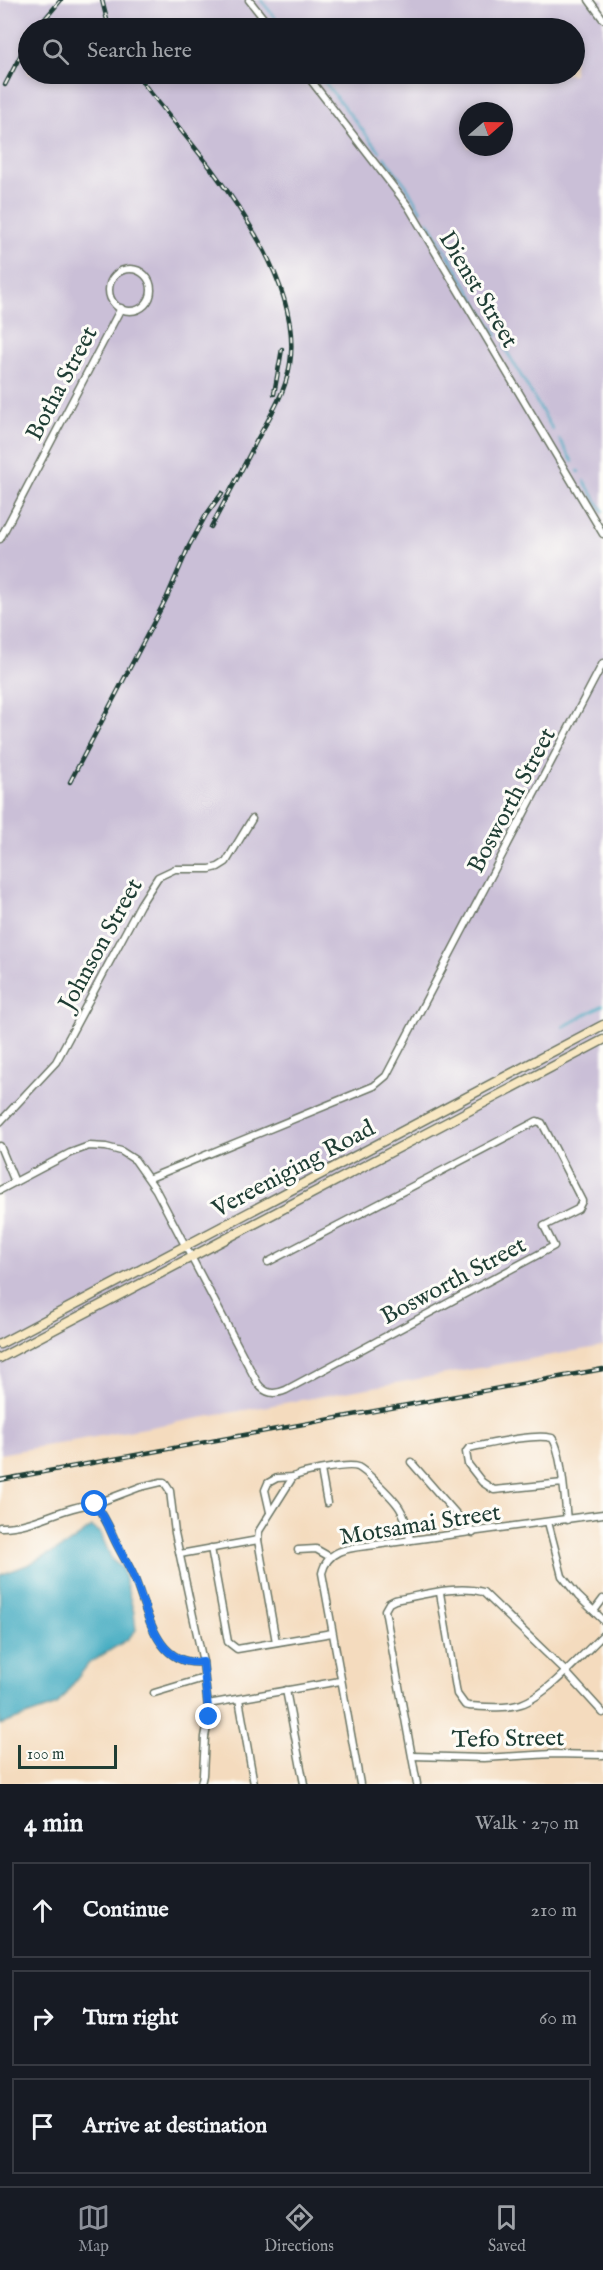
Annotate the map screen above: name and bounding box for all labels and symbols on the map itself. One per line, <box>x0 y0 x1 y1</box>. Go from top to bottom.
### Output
north arrow <box>459 102 513 156</box>
street label: Dienst Street <box>431 226 525 354</box>
street label: Botha Street <box>19 321 105 446</box>
street label: Bosworth Street <box>461 723 564 879</box>
street label: Johnson Street <box>51 873 150 1019</box>
street label: Vereeniging Road <box>206 1113 381 1226</box>
street label: Bosworth Street <box>376 1230 532 1333</box>
route start <box>81 1490 107 1516</box>
street label: Motsamai Street <box>338 1497 503 1554</box>
route end <box>195 1703 221 1729</box>
street label: Tefo Street <box>451 1723 565 1756</box>
scale bar <box>18 1742 117 1770</box>

